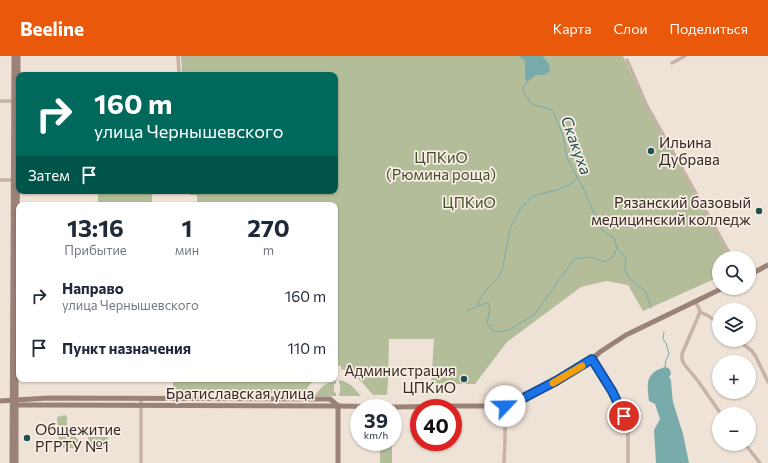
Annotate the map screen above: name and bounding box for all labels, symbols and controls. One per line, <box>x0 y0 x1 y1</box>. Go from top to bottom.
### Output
text: Beeline <box>20 17 84 40</box>
text: Карта <box>553 20 591 37</box>
text: Слои <box>613 20 648 37</box>
text: Поделиться <box>670 20 748 37</box>
text: 160 m <box>94 86 172 120</box>
icon: right <box>28 88 80 140</box>
water label: Скакуха <box>558 113 596 177</box>
text: улица Чернышевского <box>94 120 284 142</box>
place label: Ильина Дубрава <box>659 133 720 168</box>
marker: Ильина Дубрава <box>646 146 656 156</box>
park label: ЦПКиО (Рюмина роща) <box>386 148 496 183</box>
icon: arrive <box>78 164 100 186</box>
text: Затем <box>28 166 70 184</box>
park label: ЦПКиО <box>442 193 496 211</box>
place label: Рязанский базовый медицинский колледж <box>591 193 751 228</box>
marker: Рязанский базовый медицинский колледж <box>754 206 764 216</box>
text: 13:16 <box>67 213 124 242</box>
text: 1 <box>182 213 192 242</box>
text: 270 <box>247 213 290 242</box>
text: Прибытие <box>64 242 127 258</box>
text: мин <box>175 242 199 258</box>
text: m <box>263 242 274 258</box>
map controls <box>712 251 756 451</box>
button: search <box>712 251 756 295</box>
text: Направо <box>62 279 124 297</box>
icon: right <box>28 285 50 307</box>
text: 160 m <box>285 287 326 305</box>
text: улица Чернышевского <box>62 297 199 313</box>
button: layers <box>712 303 756 347</box>
icon: arrive <box>28 337 50 359</box>
text: Пункт назначения <box>62 339 191 357</box>
text: 110 m <box>287 339 326 357</box>
button: + <box>712 355 756 399</box>
place label: Администрация ЦПКиО <box>344 361 456 396</box>
marker: Администрация ЦПКиО <box>459 374 469 384</box>
street label: Братиславская улица <box>166 384 314 402</box>
position arrow <box>484 385 526 427</box>
speed limit sign: 40 <box>410 399 462 451</box>
pin <box>607 399 641 433</box>
icon: arrive <box>613 405 635 427</box>
button: − <box>712 407 756 451</box>
text: 39 <box>364 408 388 432</box>
place label: Общежитие РГРТУ №1 <box>35 420 121 455</box>
text: km/h <box>364 429 388 441</box>
marker: Общежитие РГРТУ №1 <box>22 433 32 443</box>

